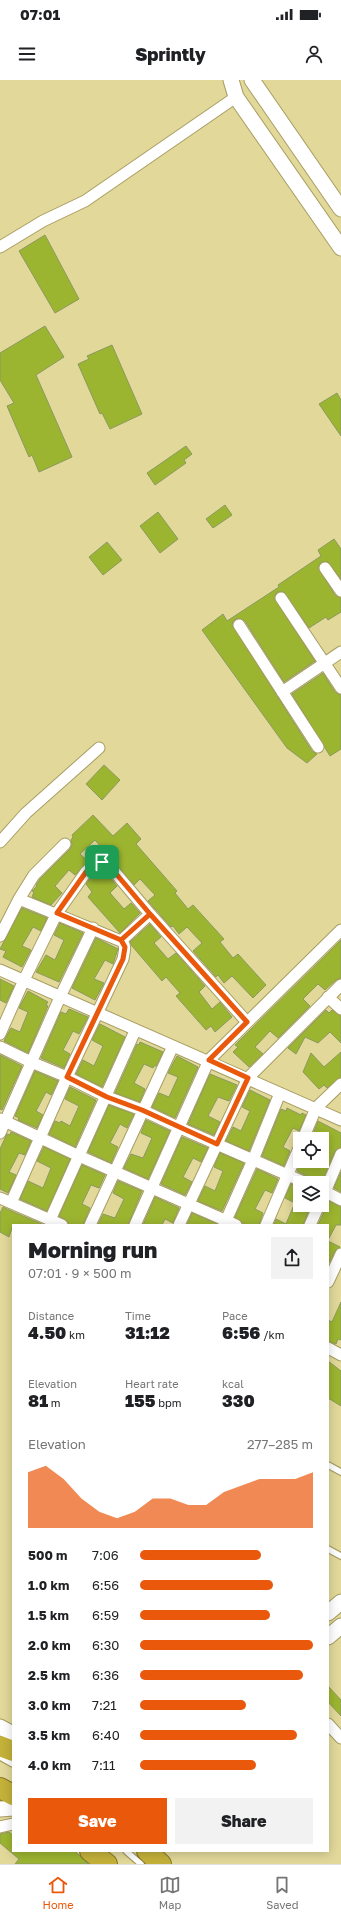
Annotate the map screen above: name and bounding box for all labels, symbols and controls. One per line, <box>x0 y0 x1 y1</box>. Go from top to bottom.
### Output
text: 07:01 <box>20 5 60 23</box>
icon: menu <box>16 43 38 65</box>
text: Sprintly <box>135 43 206 65</box>
icon: person <box>303 43 325 65</box>
pin <box>85 845 119 879</box>
icon: arrive <box>91 851 113 873</box>
map controls <box>293 1132 329 1212</box>
button: locate <box>293 1132 329 1168</box>
button: layers <box>293 1176 329 1212</box>
text: Morning run <box>28 1236 157 1263</box>
button: share <box>271 1237 313 1279</box>
text: 07:01 · 9 × 500 m <box>28 1265 132 1281</box>
text: Distance <box>28 1309 74 1322</box>
text: Time <box>125 1309 151 1322</box>
text: Pace <box>222 1309 248 1322</box>
text: 4.50 <box>28 1322 66 1343</box>
text: 31:12 <box>125 1322 170 1343</box>
text: 6:56 <box>222 1322 260 1343</box>
text: km <box>66 1328 85 1341</box>
text: /km <box>260 1328 284 1341</box>
text: Elevation <box>28 1377 77 1390</box>
text: Heart rate <box>125 1377 179 1390</box>
text: kcal <box>222 1377 244 1390</box>
text: 81 <box>28 1390 48 1411</box>
text: 155 <box>125 1390 155 1411</box>
text: 330 <box>222 1390 255 1411</box>
text: m <box>48 1396 61 1409</box>
text: bpm <box>155 1396 181 1409</box>
text: Elevation <box>28 1436 86 1452</box>
text: 277–285 m <box>247 1436 313 1452</box>
text: 500 m <box>28 1547 67 1563</box>
text: 7:06 <box>92 1547 119 1563</box>
text: 1.0 km <box>28 1577 69 1593</box>
text: 6:56 <box>92 1577 119 1593</box>
text: 1.5 km <box>28 1607 69 1623</box>
text: 6:59 <box>92 1607 119 1623</box>
text: 2.0 km <box>28 1637 71 1653</box>
text: 6:30 <box>92 1637 119 1653</box>
text: 2.5 km <box>28 1667 70 1683</box>
text: 6:36 <box>92 1667 119 1683</box>
text: 3.0 km <box>28 1697 71 1713</box>
text: 7:21 <box>92 1697 117 1713</box>
text: 3.5 km <box>28 1727 70 1743</box>
text: 6:40 <box>92 1727 120 1743</box>
text: 4.0 km <box>28 1757 71 1773</box>
text: 7:11 <box>92 1757 115 1773</box>
button: Save <box>28 1798 167 1844</box>
button: Share <box>175 1798 313 1844</box>
tab: Home <box>43 1874 74 1911</box>
tab: Map <box>159 1874 181 1911</box>
tab: Saved <box>266 1874 298 1911</box>

